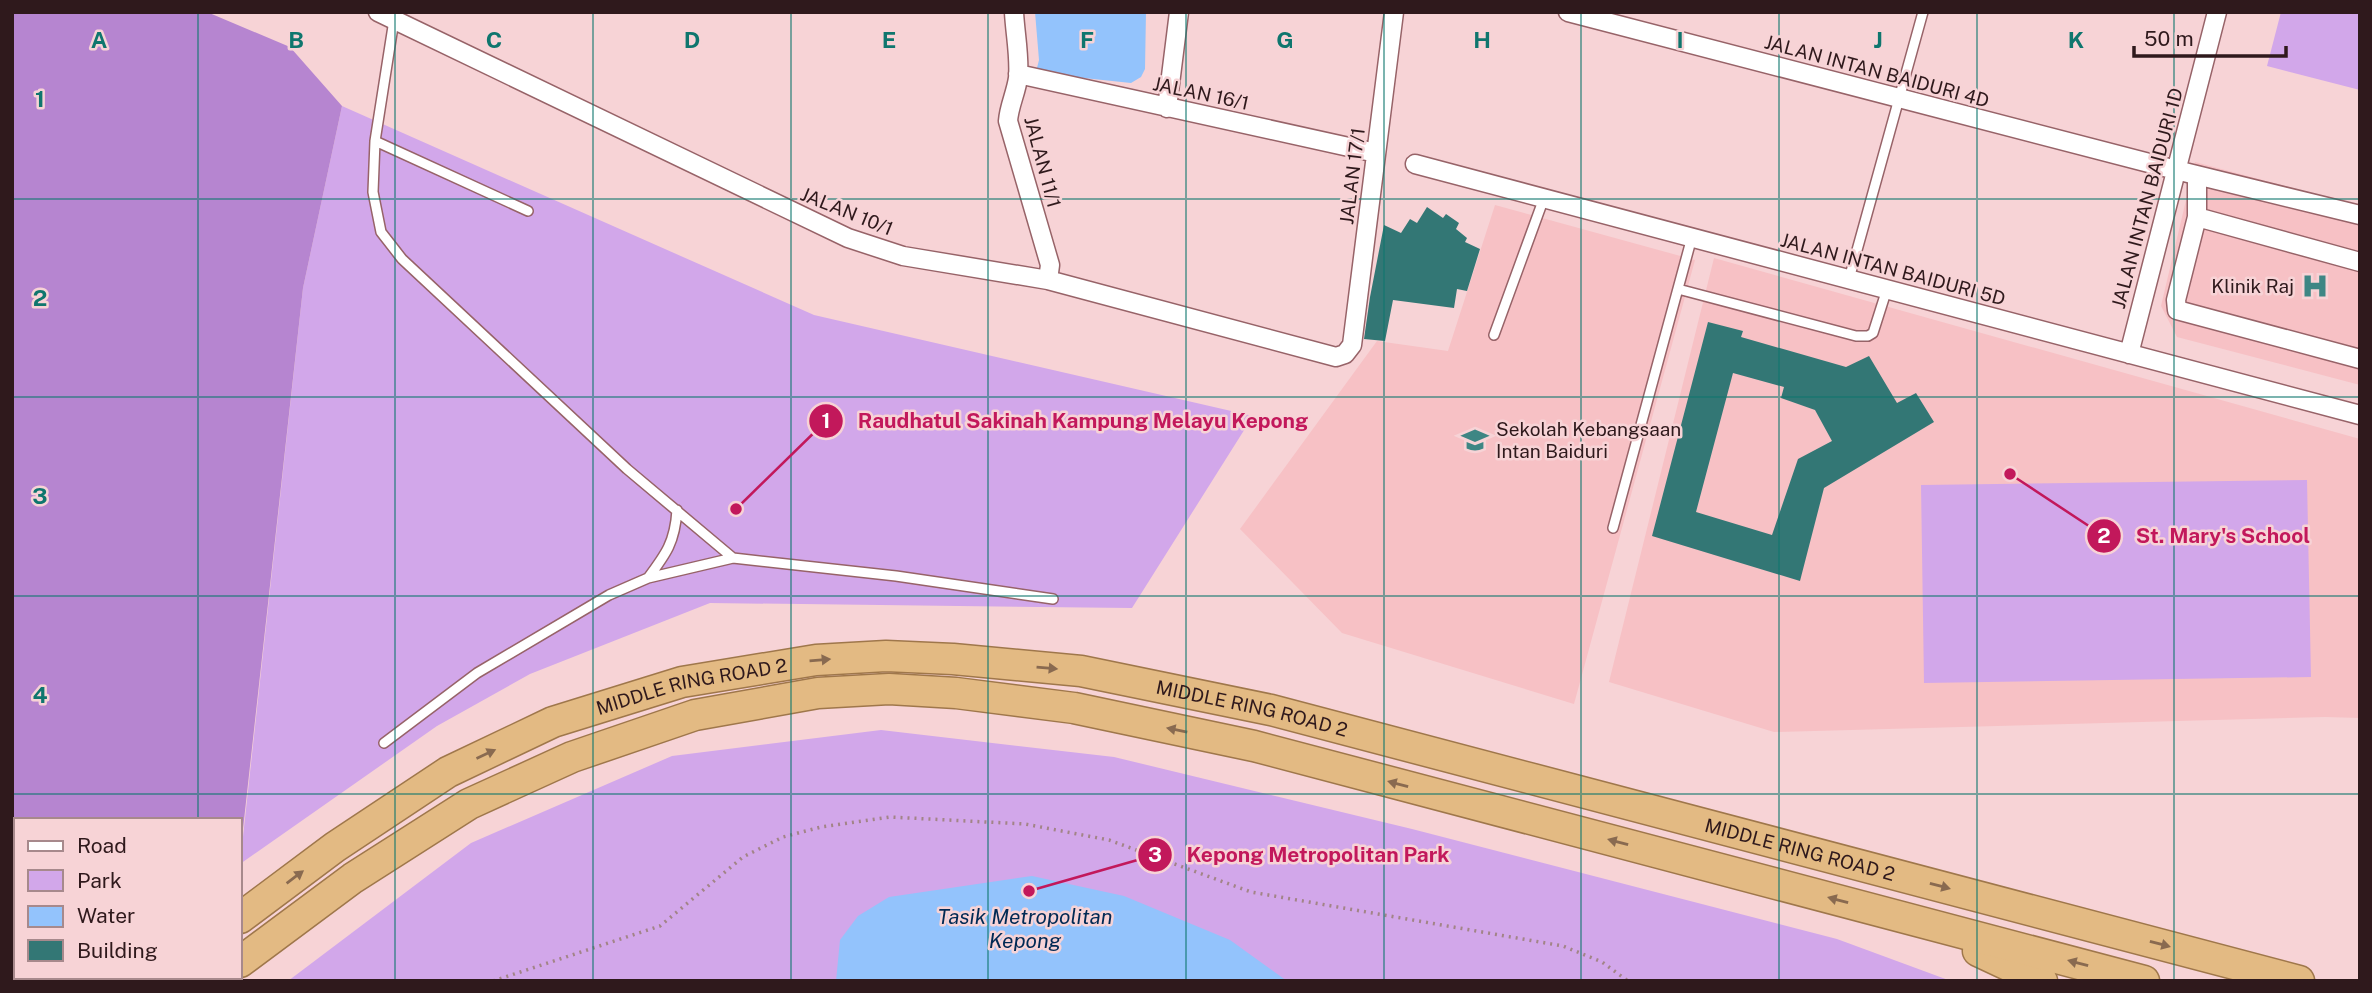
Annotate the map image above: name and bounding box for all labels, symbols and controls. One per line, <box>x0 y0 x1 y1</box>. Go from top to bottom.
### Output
scale bar <box>2134 14 2286 58</box>
text: A <box>91 26 108 53</box>
text: B <box>288 26 304 53</box>
text: C <box>486 26 502 53</box>
text: D <box>684 26 700 53</box>
text: E <box>882 26 896 53</box>
text: F <box>1080 26 1094 53</box>
text: G <box>1276 26 1294 53</box>
text: H <box>1473 26 1491 53</box>
text: I <box>1676 26 1684 53</box>
text: K <box>2068 26 2084 53</box>
text: 50 m <box>2144 26 2194 51</box>
street label: JALAN INTAN BAIDURI 4D <box>1762 30 1992 112</box>
street label: JALAN 16/1 <box>1151 72 1251 114</box>
text: 1 <box>35 85 45 112</box>
street label: JALAN INTAN BAIDURI 1D <box>2107 85 2187 311</box>
street label: JALAN 11/1 <box>1020 114 1066 210</box>
street label: JALAN 17/1 <box>1335 126 1369 226</box>
street label: JALAN 10/1 <box>798 183 896 239</box>
street label: JALAN INTAN BAIDURI 5D <box>1778 228 2008 310</box>
hospital icon: Klinik Raj <box>2300 271 2330 301</box>
place label: Klinik Raj <box>2211 275 2294 297</box>
text: 2 <box>33 284 47 311</box>
callout: Raudhatul Sakinah Kampung Melayu Kepong <box>809 400 1322 442</box>
text: 1 <box>822 408 831 433</box>
text: Raudhatul Sakinah Kampung Melayu Kepong <box>858 408 1308 433</box>
place label: Sekolah Kebangsaan Intan Baiduri <box>1496 418 1681 462</box>
school or university icon: Sekolah Kebangsaan Intan Baiduri <box>1460 425 1490 455</box>
text: 3 <box>32 482 48 509</box>
callout: St. Mary's School <box>2086 515 2324 557</box>
text: 2 <box>2097 523 2111 548</box>
text: St. Mary's School <box>2136 523 2310 548</box>
street label: MIDDLE RING ROAD 2 <box>593 654 789 719</box>
one-way arrow <box>810 654 832 665</box>
one-way arrow <box>1037 662 1059 673</box>
street label: MIDDLE RING ROAD 2 <box>1154 676 1350 741</box>
text: 4 <box>32 681 48 708</box>
one-way arrow <box>1166 724 1188 735</box>
one-way arrow <box>476 749 496 760</box>
one-way arrow <box>1387 778 1409 789</box>
street label: MIDDLE RING ROAD 2 <box>1702 814 1897 885</box>
legend <box>14 818 242 979</box>
text: Road <box>77 833 127 858</box>
callout: Kepong Metropolitan Park <box>1137 834 1463 876</box>
one-way arrow <box>1607 836 1629 847</box>
text: 3 <box>1148 842 1162 867</box>
text: Kepong Metropolitan Park <box>1186 842 1450 867</box>
text: Park <box>77 868 122 893</box>
one-way arrow <box>285 870 304 884</box>
one-way arrow <box>1929 881 1950 891</box>
one-way arrow <box>1828 894 1849 904</box>
text: Water <box>77 903 135 928</box>
water label: Tasik Metropolitan Kepong <box>938 904 1113 953</box>
text: Building <box>77 938 158 963</box>
one-way arrow <box>2149 939 2171 950</box>
one-way arrow <box>2067 957 2089 968</box>

